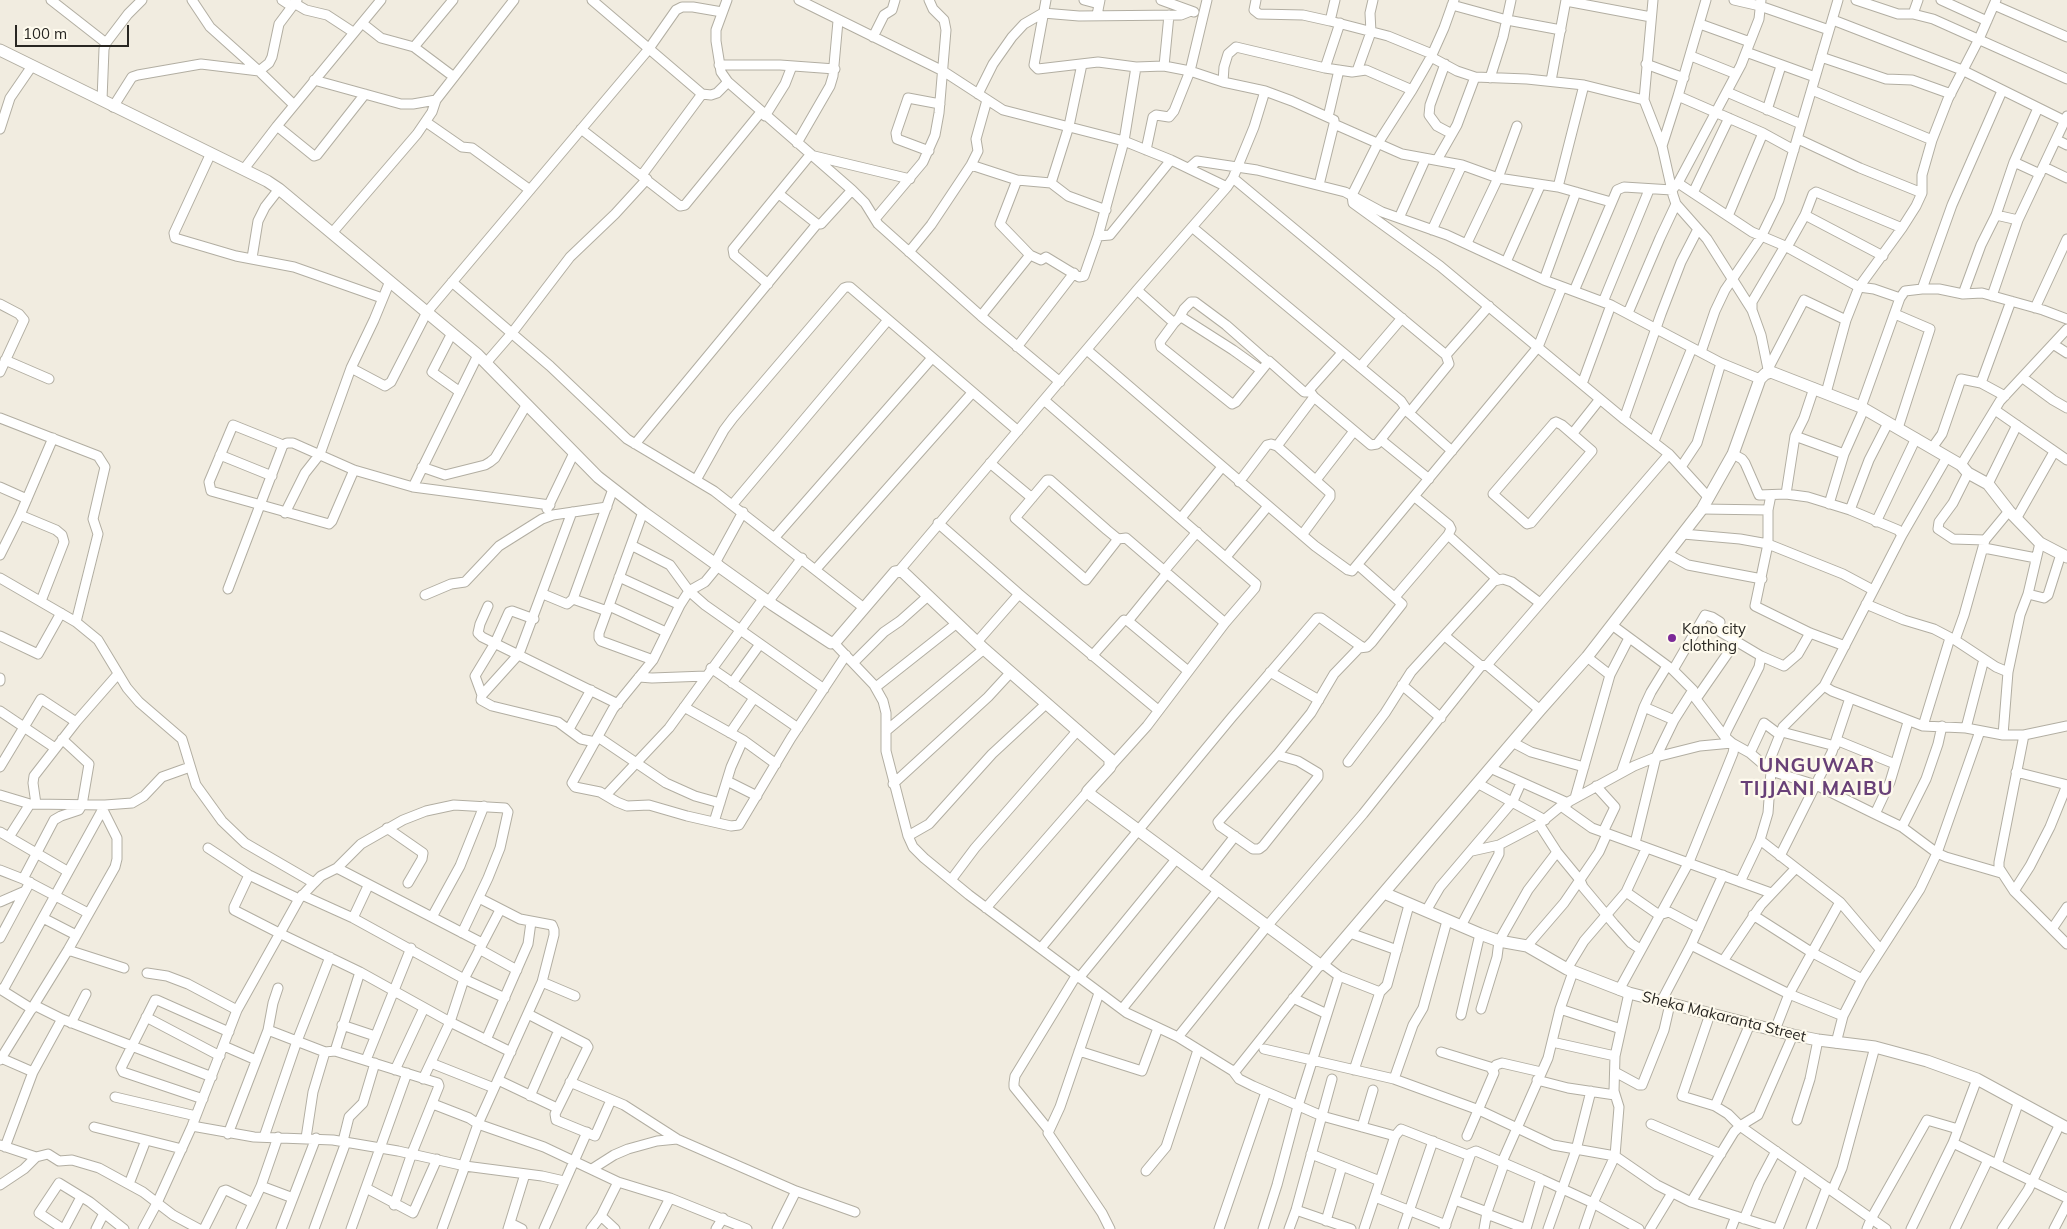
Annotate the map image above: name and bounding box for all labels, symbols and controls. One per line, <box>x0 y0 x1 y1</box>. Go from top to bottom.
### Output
scale bar <box>18 15 131 47</box>
text: 100 m <box>23 24 67 43</box>
place label: Kano city clothing <box>1682 620 1746 655</box>
marker: Kano city clothing <box>1666 632 1678 644</box>
district label: UNGUWAR TIJJANI MAIBU <box>1739 754 1895 801</box>
street label: Sheka Makaranta Street <box>1640 988 1808 1046</box>

